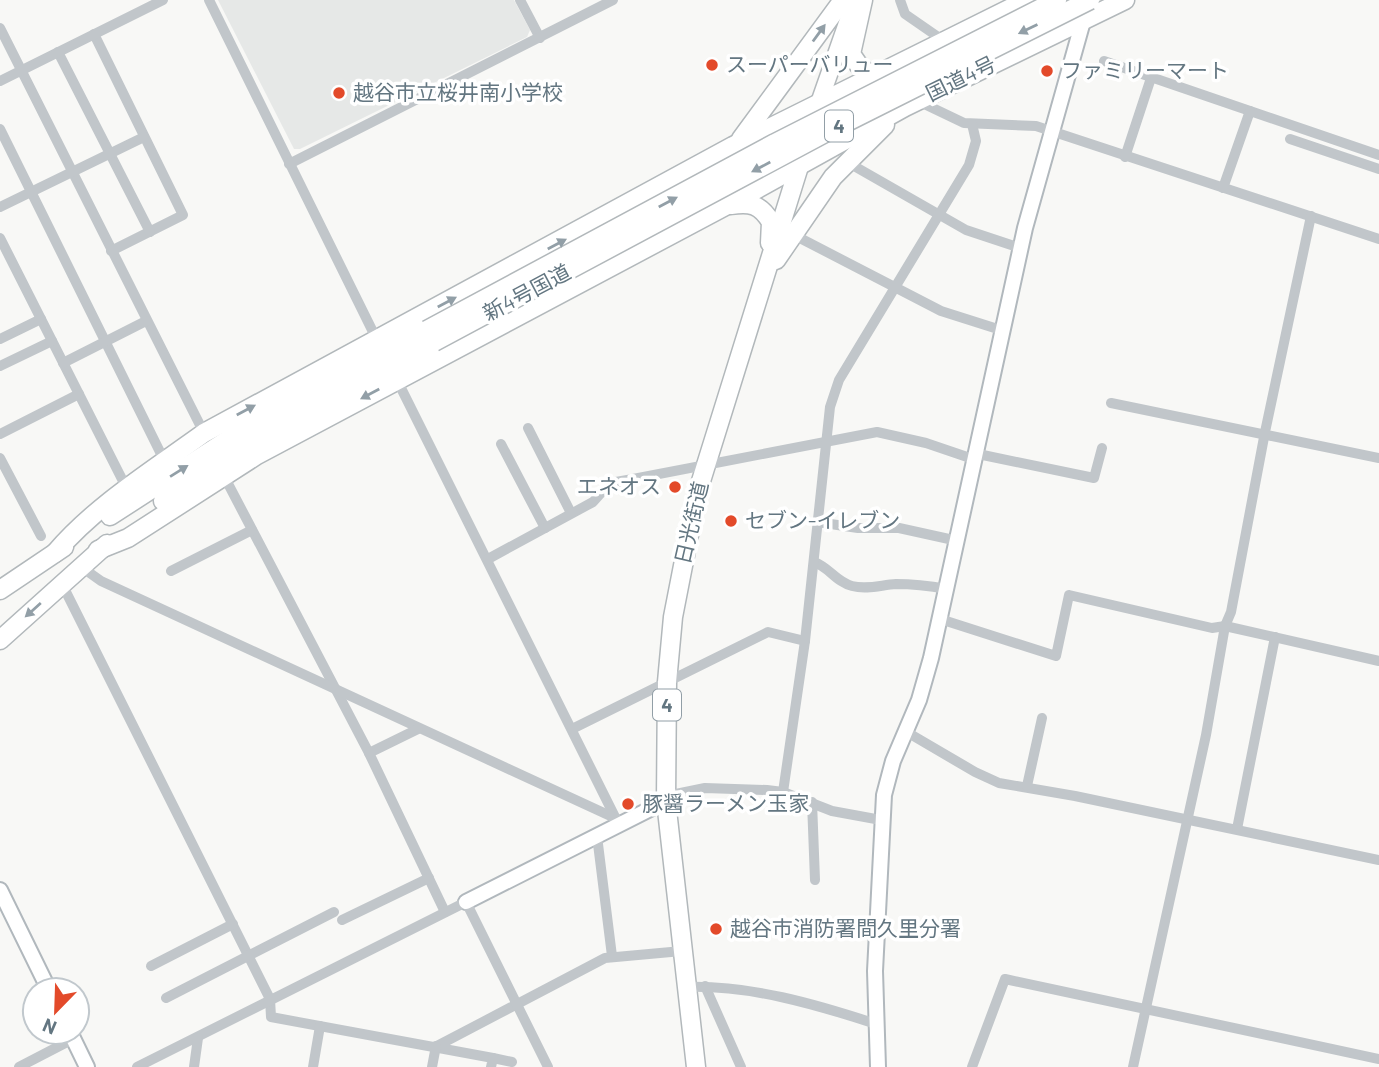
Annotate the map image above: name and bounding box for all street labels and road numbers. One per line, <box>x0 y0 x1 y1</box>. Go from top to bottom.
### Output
street label: 国道4号 <box>921 50 999 105</box>
road number: 4 <box>825 110 853 142</box>
street label: 新4号国道 <box>478 258 574 325</box>
street label: 日光街道 <box>669 479 712 566</box>
road number: 4 <box>653 690 681 720</box>

